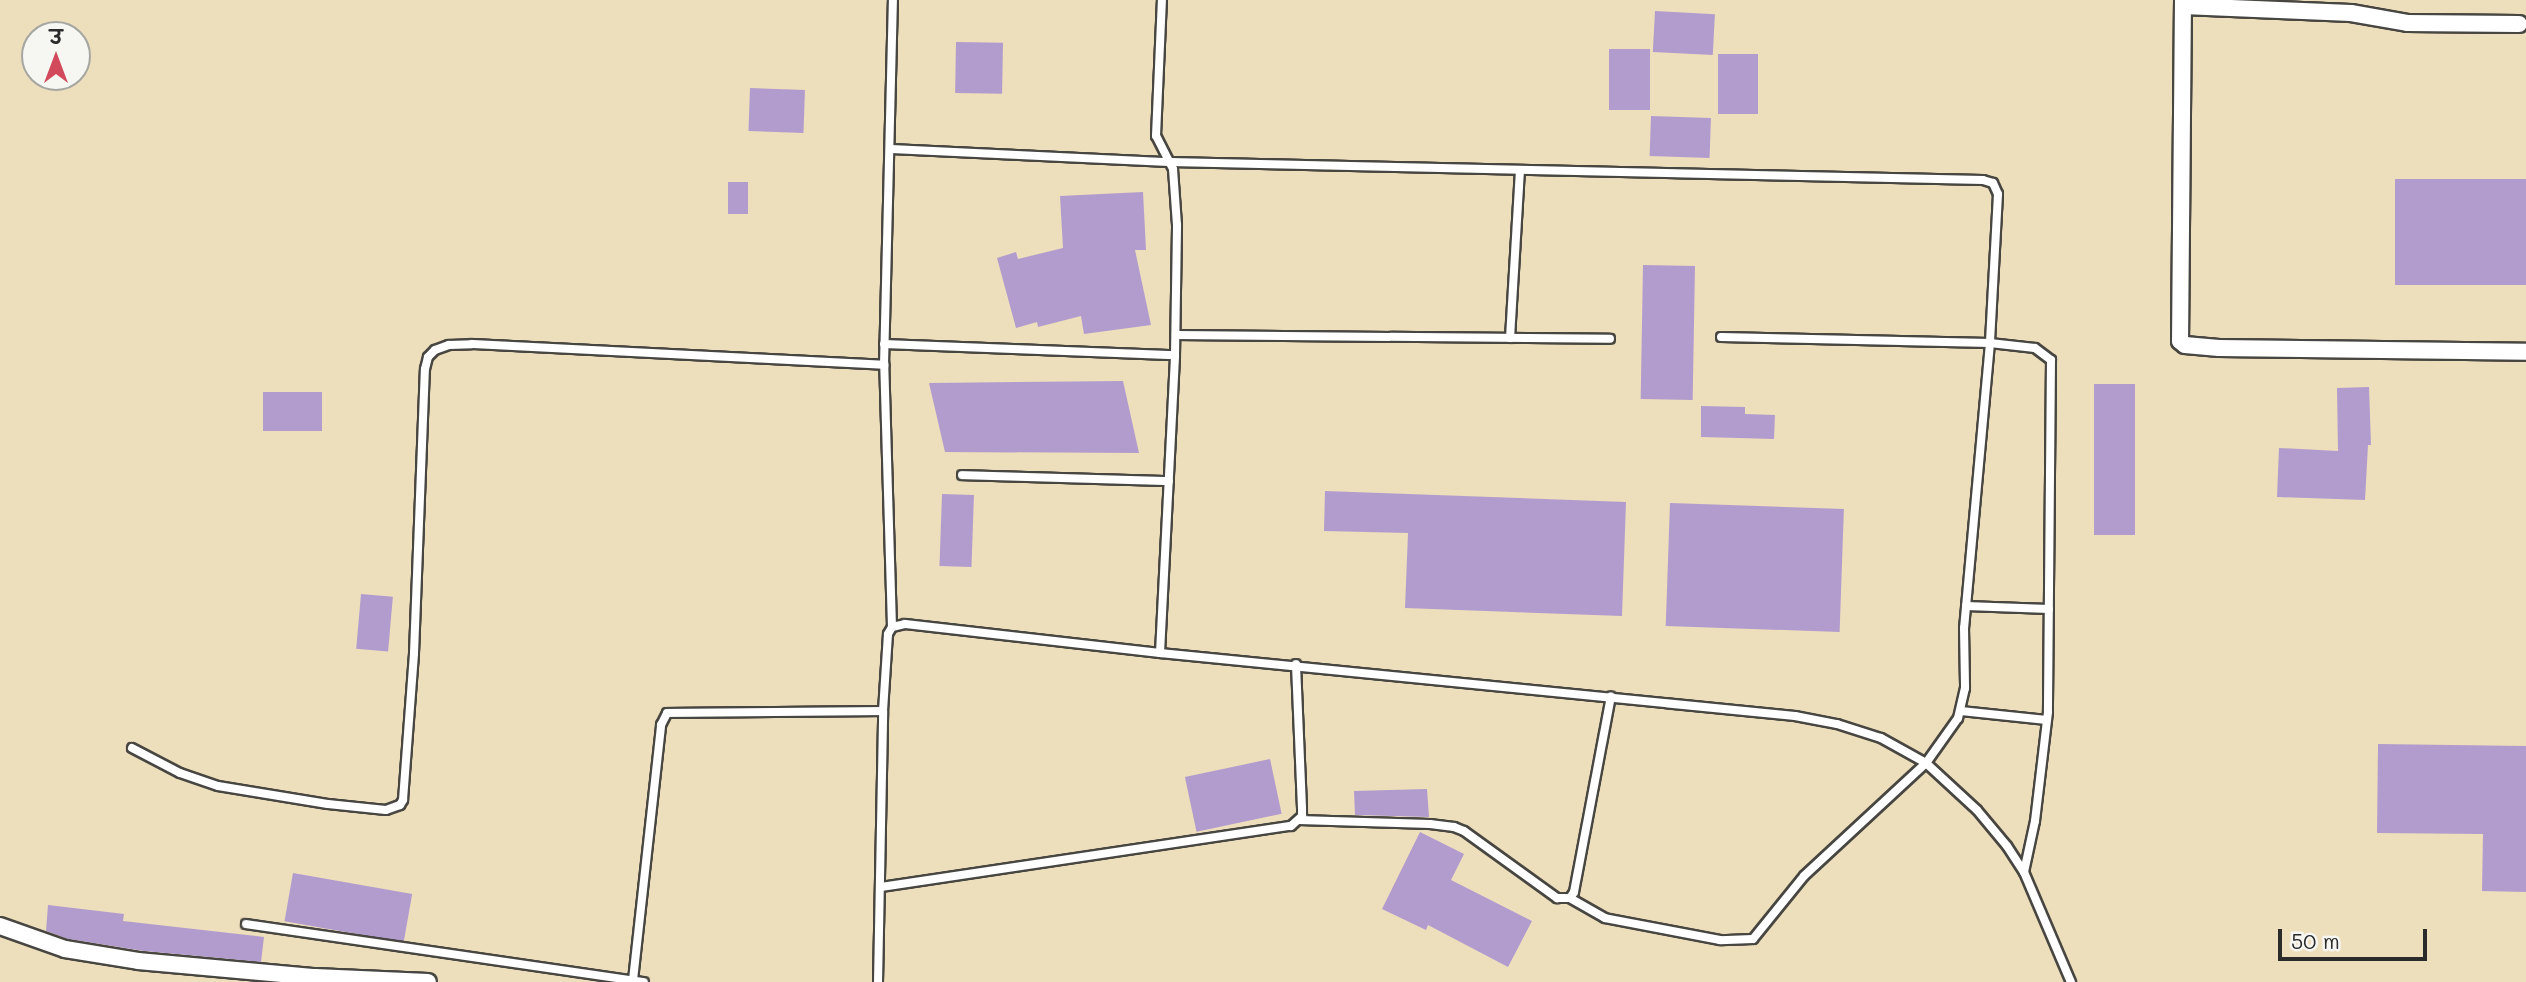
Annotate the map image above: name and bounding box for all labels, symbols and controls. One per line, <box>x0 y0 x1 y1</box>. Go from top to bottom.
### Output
north arrow <box>21 21 91 91</box>
text: उ <box>50 24 62 49</box>
scale bar <box>2281 916 2430 960</box>
text: 50 m <box>2291 927 2340 954</box>

